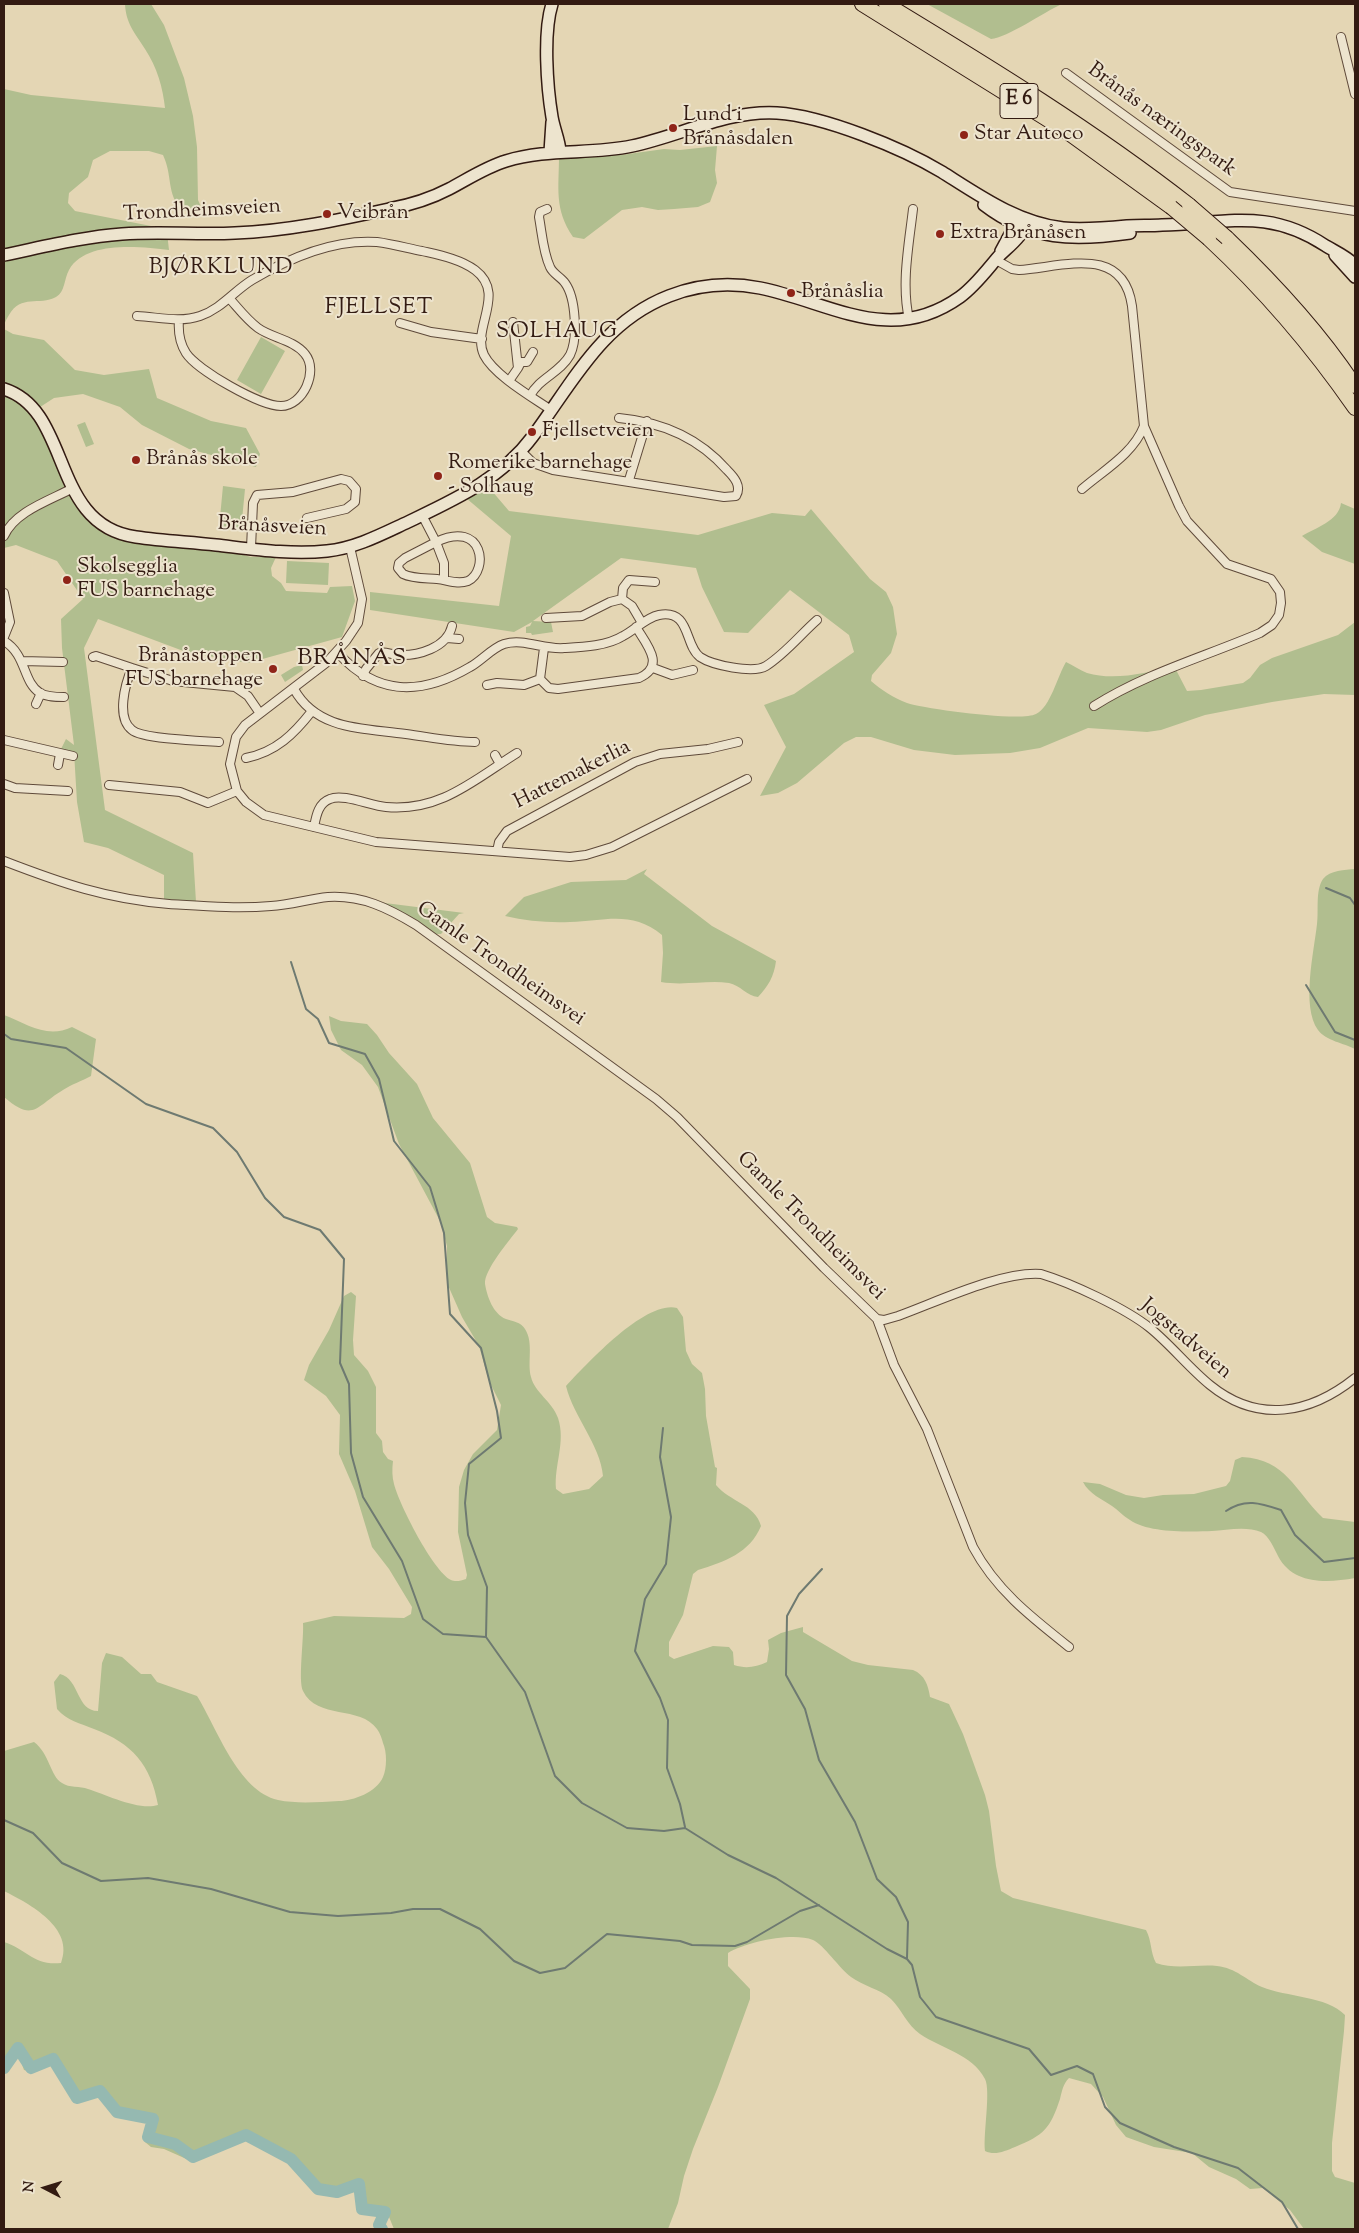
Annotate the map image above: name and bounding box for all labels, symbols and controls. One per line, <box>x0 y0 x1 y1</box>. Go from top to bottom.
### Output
street label: Brånås næringspark <box>1082 58 1240 184</box>
road number: E 6 <box>1000 84 1038 118</box>
place label: Lund i Brånåsdalen <box>683 103 794 153</box>
marker: Lund i Brånåsdalen <box>667 122 679 134</box>
place label: Star Autoco <box>974 122 1084 148</box>
marker: Star Autoco <box>958 129 970 141</box>
street label: Trondheimsveien <box>122 195 282 229</box>
place label: Veibrån <box>337 201 409 227</box>
marker: Veibrån <box>321 208 333 220</box>
place label: Extra Brånåsen <box>950 221 1087 247</box>
marker: Extra Brånåsen <box>934 228 946 240</box>
district label: BJØRKLUND <box>148 256 294 282</box>
place label: Brånåslia <box>801 280 884 306</box>
marker: Brånåslia <box>785 287 797 299</box>
district label: FJELLSET <box>324 296 434 322</box>
district label: SOLHAUG <box>495 320 619 346</box>
place label: Fjellsetveien <box>542 419 654 445</box>
marker: Fjellsetveien <box>526 426 538 438</box>
place label: Brånås skole <box>146 447 258 473</box>
place label: Romerike barnehage - Solhaug <box>448 451 632 501</box>
marker: Brånås skole <box>130 454 142 466</box>
marker: Romerike barnehage - Solhaug <box>432 470 444 482</box>
street label: Brånåsveien <box>217 513 327 543</box>
place label: Skolsegglia FUS barnehage <box>77 555 215 605</box>
marker: Skolsegglia FUS barnehage <box>61 574 73 586</box>
place label: Brånåstoppen FUS barnehage <box>125 644 263 694</box>
district label: BRÅNÅS <box>296 646 408 674</box>
marker: Brånåstoppen FUS barnehage <box>267 663 279 675</box>
street label: Hattemakerlia <box>511 736 635 816</box>
street label: Gamle Trondheimsvei <box>411 897 589 1033</box>
street label: Gamle Trondheimsvei <box>730 1147 890 1307</box>
street label: Jogstadveien <box>1134 1294 1236 1386</box>
north arrow <box>20 2163 70 2213</box>
text: N <box>20 2180 41 2193</box>

